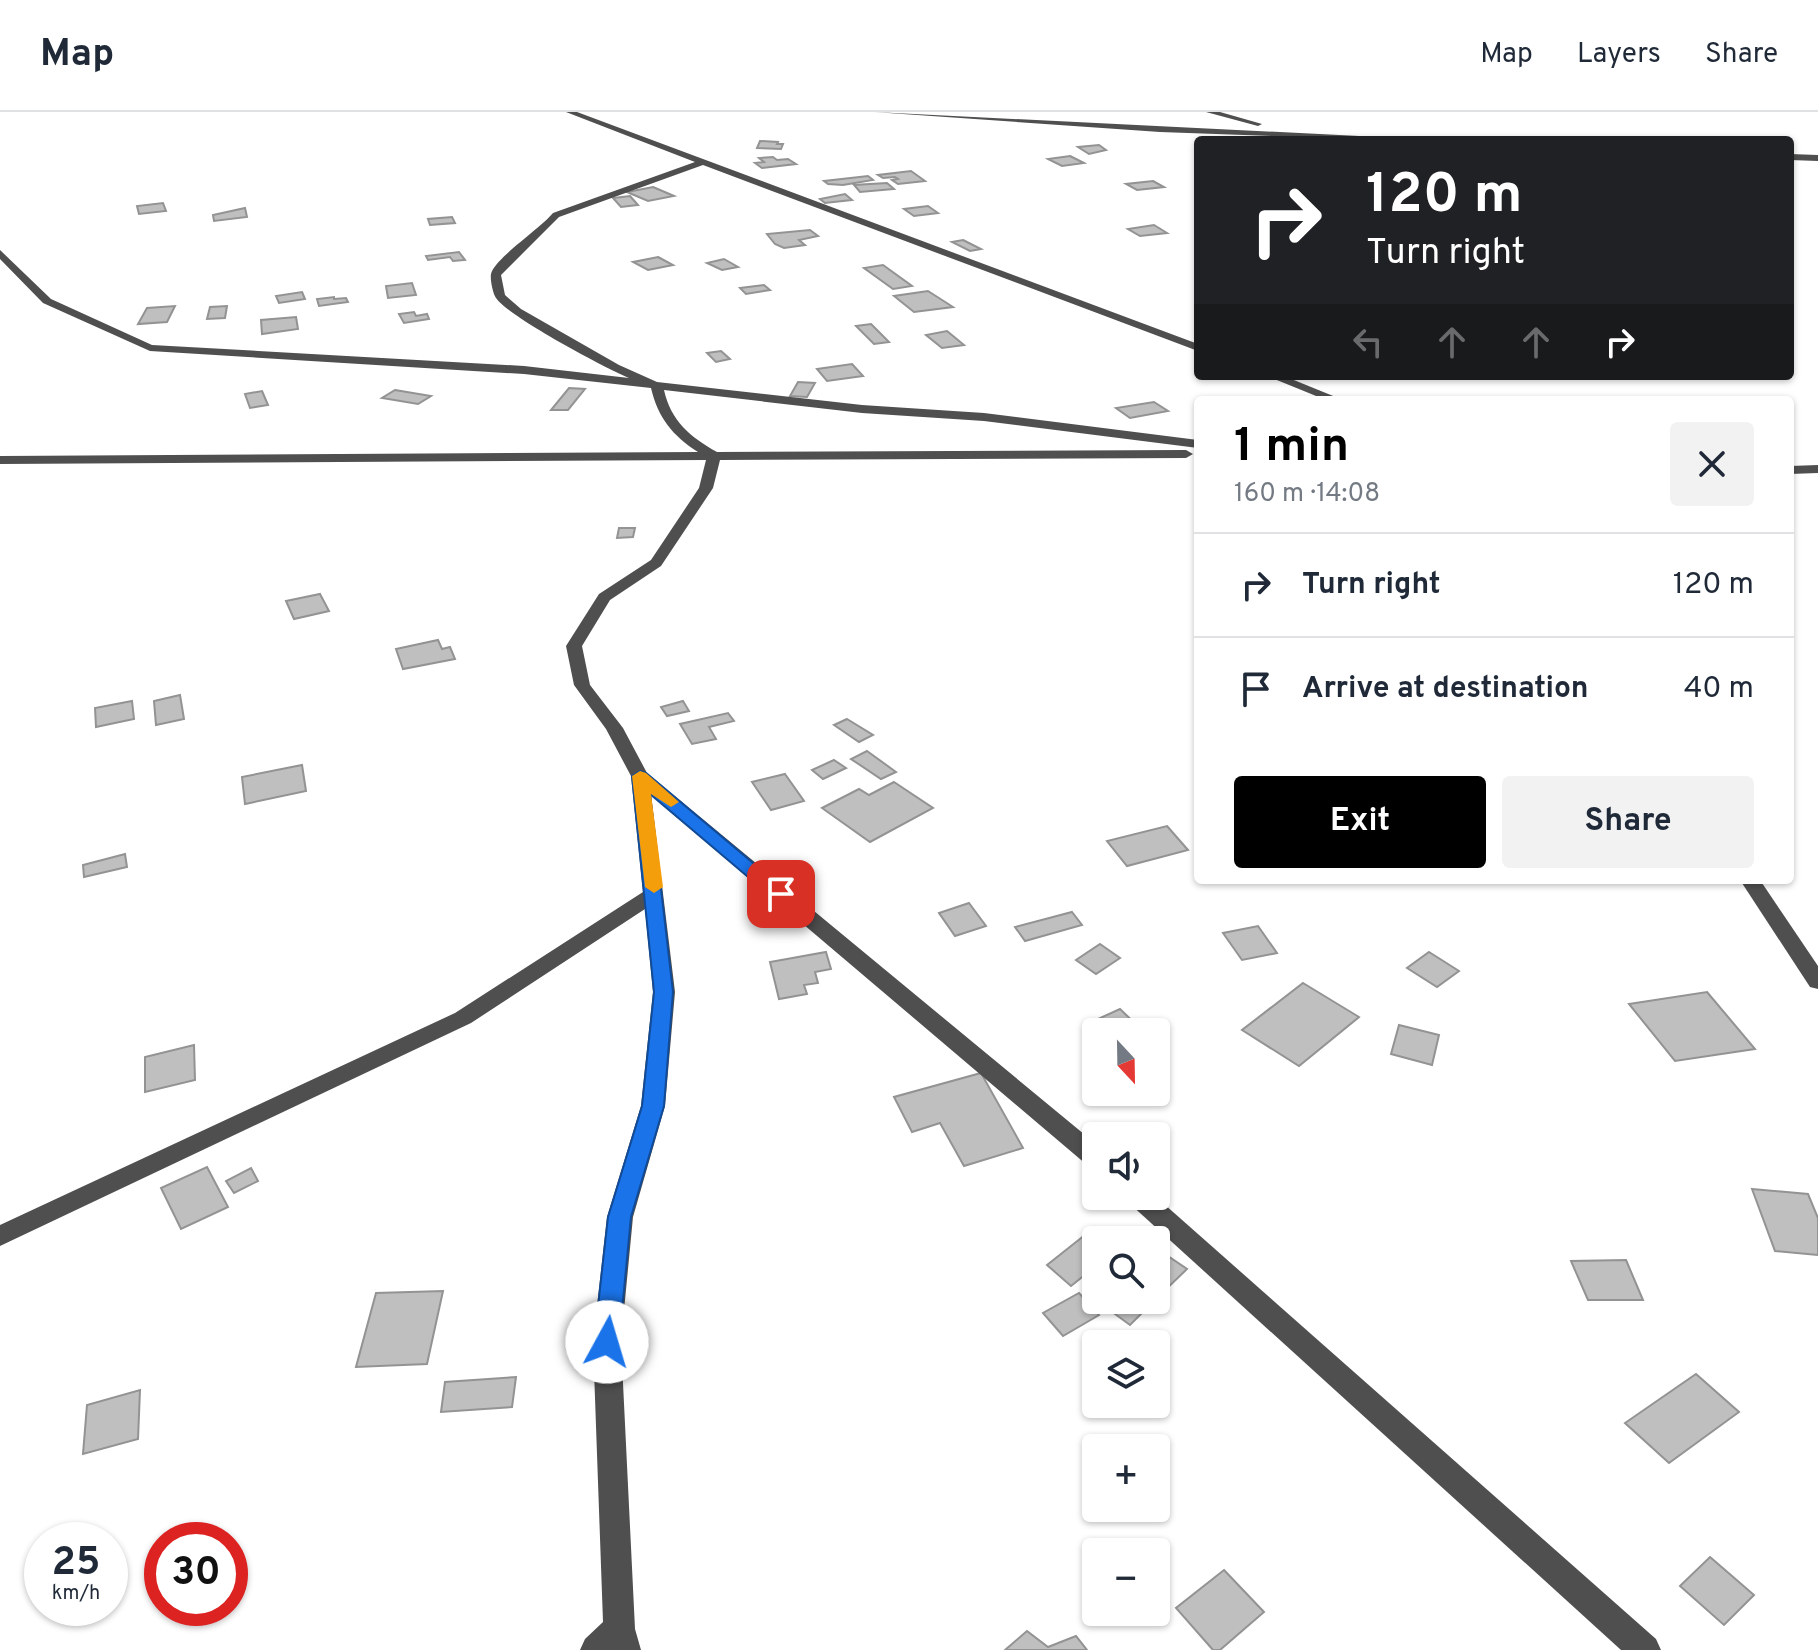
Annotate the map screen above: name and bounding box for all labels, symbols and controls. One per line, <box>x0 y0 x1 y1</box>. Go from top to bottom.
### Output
text: Map <box>40 31 114 80</box>
text: Map <box>1480 37 1533 73</box>
text: Layers <box>1577 37 1661 73</box>
text: Share <box>1705 37 1778 73</box>
text: 120 m <box>1366 162 1523 232</box>
icon: right <box>1234 168 1338 272</box>
text: Turn right <box>1366 231 1525 277</box>
icon: left <box>1346 320 1390 364</box>
icon: ahead <box>1430 320 1474 364</box>
icon: ahead <box>1514 320 1558 364</box>
icon: right <box>1598 320 1642 364</box>
text: 1 min <box>1234 418 1349 478</box>
button: close <box>1670 422 1754 506</box>
text: 160 m · 14:08 <box>1234 478 1380 511</box>
icon: right <box>1234 563 1278 607</box>
text: Turn right <box>1302 567 1440 604</box>
text: 120 m <box>1673 567 1754 604</box>
icon: arrive <box>1234 667 1278 711</box>
text: Arrive at destination <box>1302 671 1588 708</box>
text: 40 m <box>1684 671 1754 708</box>
button: Exit <box>1234 776 1486 868</box>
button: Share <box>1502 776 1754 868</box>
pin <box>747 860 815 928</box>
icon: arrive <box>759 872 803 916</box>
north arrow <box>1082 1018 1170 1106</box>
map controls <box>1082 1018 1170 1626</box>
button: sound <box>1082 1122 1170 1210</box>
button: search <box>1082 1226 1170 1314</box>
position arrow <box>565 1300 649 1384</box>
button: layers <box>1082 1330 1170 1418</box>
button: + <box>1082 1434 1170 1522</box>
speed limit sign: 30 <box>144 1522 248 1626</box>
button: − <box>1082 1538 1170 1626</box>
text: 25 <box>52 1539 100 1589</box>
text: km/h <box>52 1581 100 1607</box>

